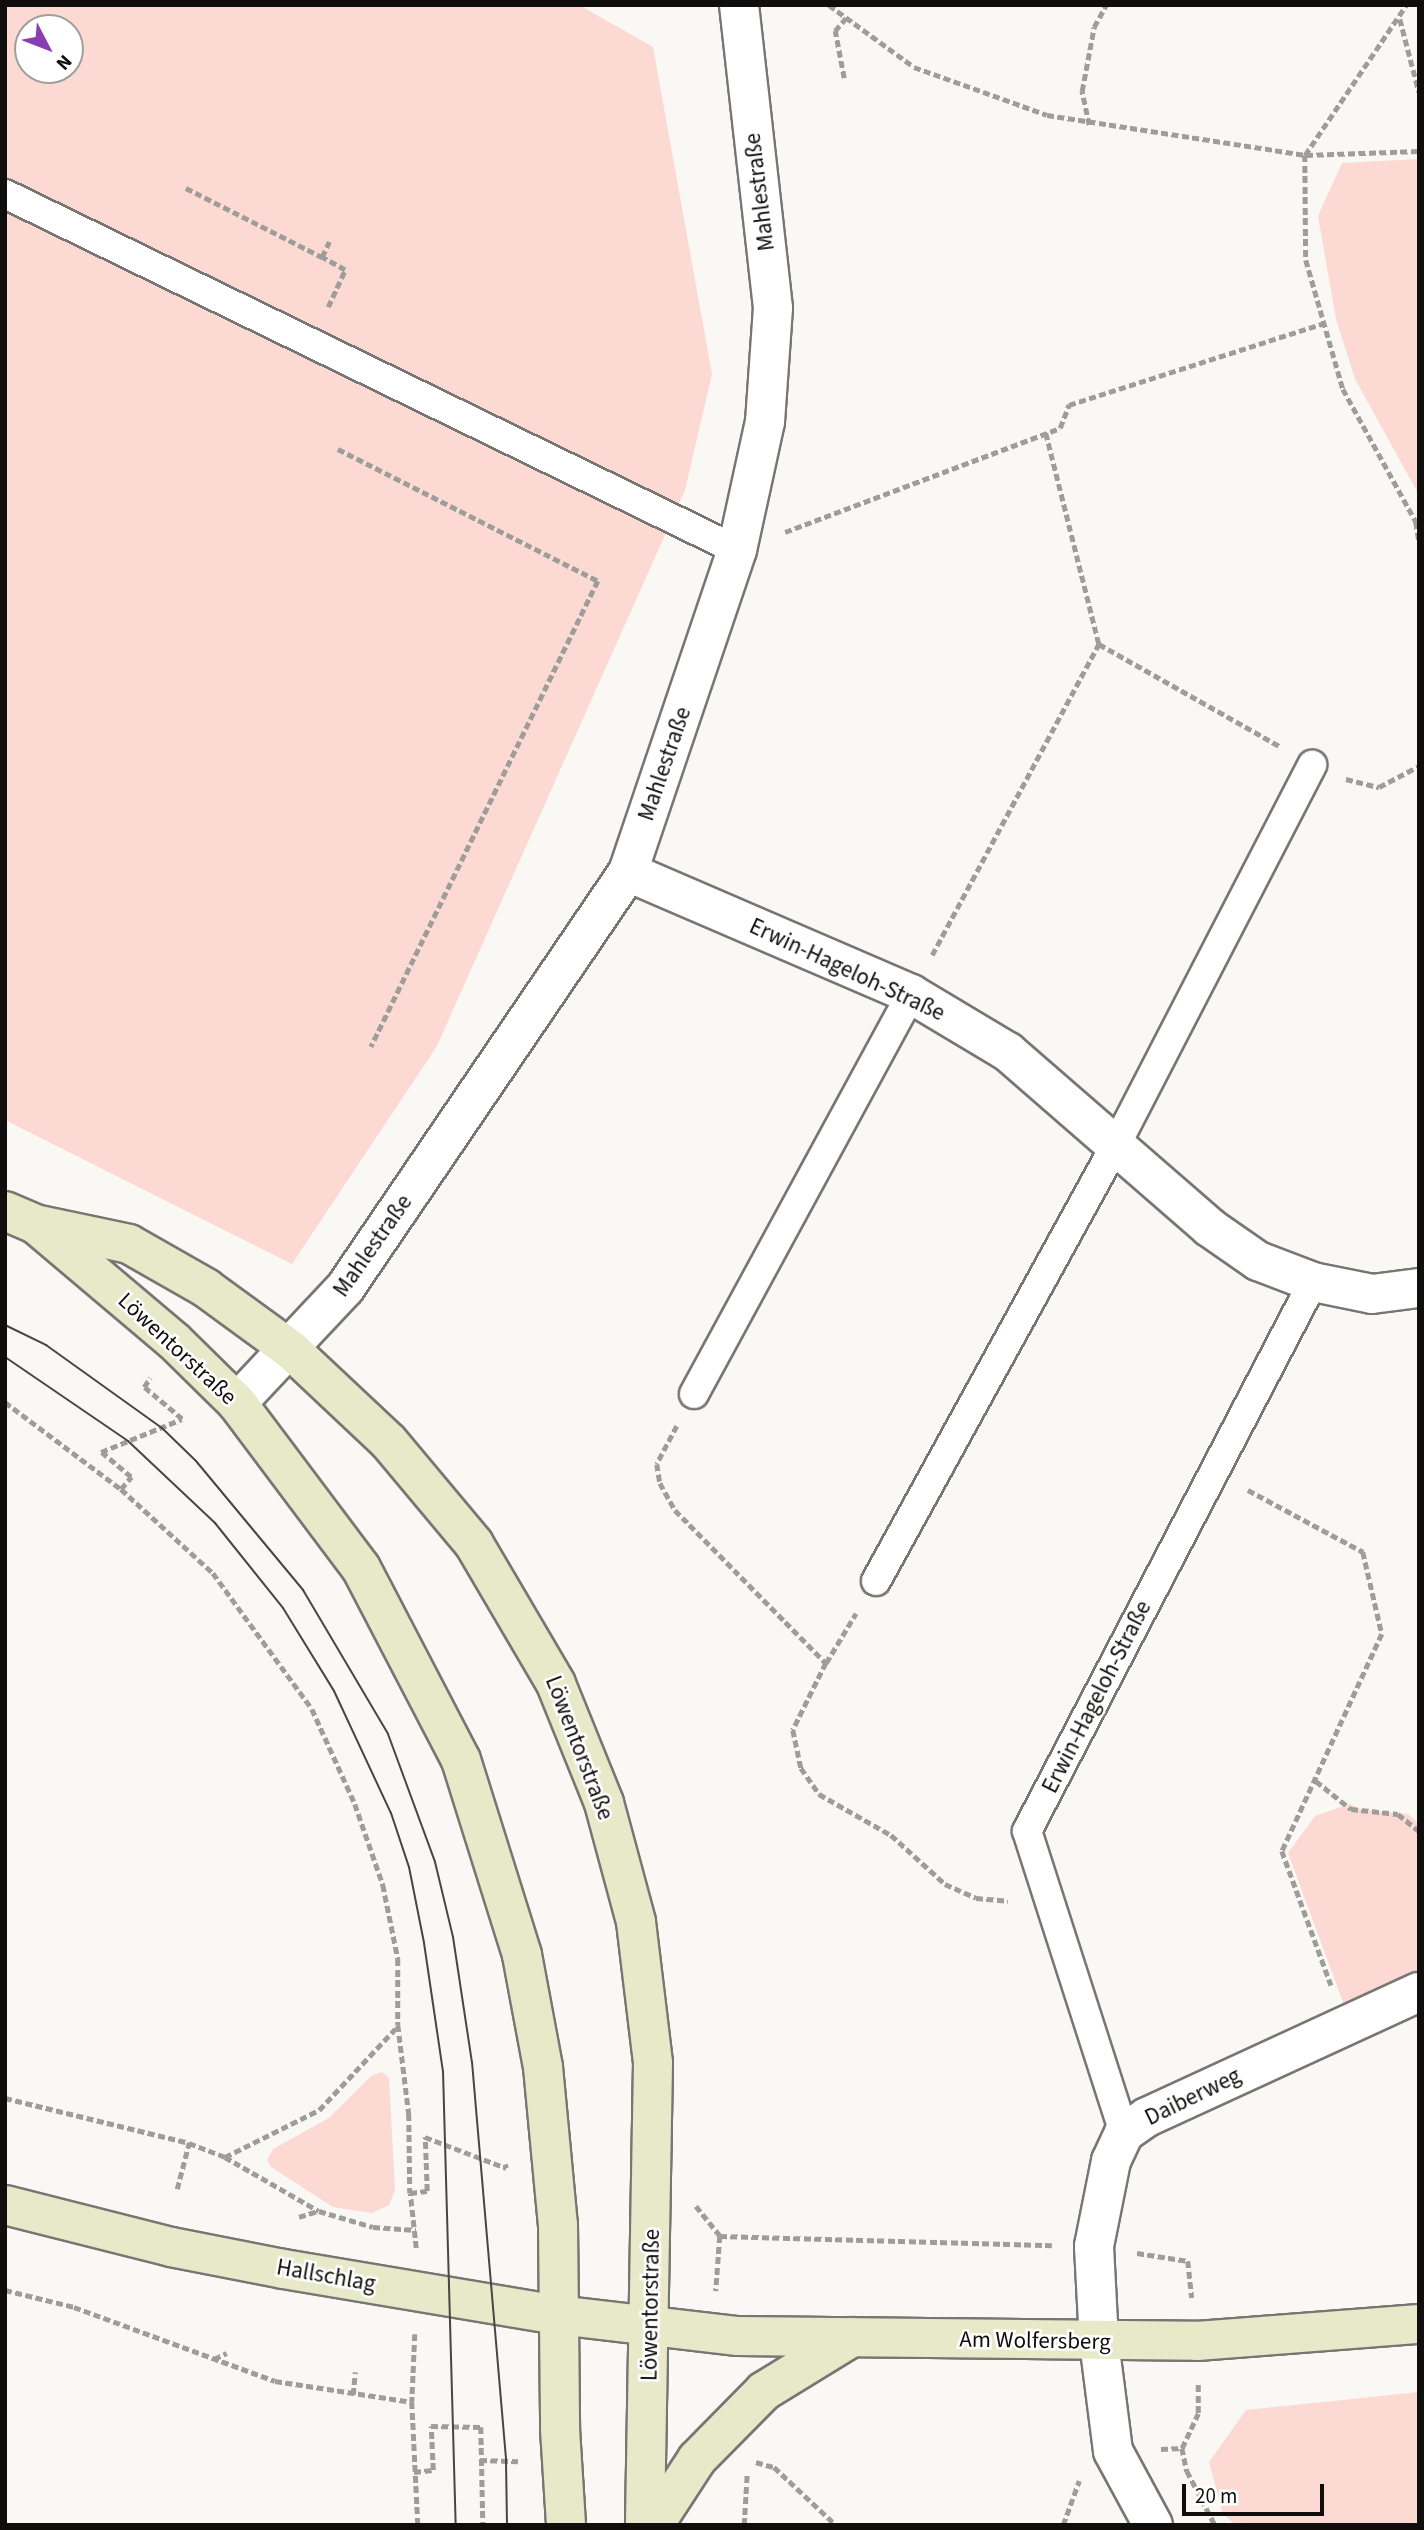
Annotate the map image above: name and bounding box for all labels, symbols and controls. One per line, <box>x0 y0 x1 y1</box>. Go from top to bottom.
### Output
north arrow <box>14 14 84 84</box>
text: N <box>49 48 78 76</box>
street label: Mahlestraße <box>739 131 781 253</box>
street label: Mahlestraße <box>633 703 697 825</box>
street label: Erwin-Hageloh-Straße <box>745 913 949 1027</box>
street label: Mahlestraße <box>328 1189 418 1303</box>
street label: Löwentorstraße <box>112 1287 242 1411</box>
street label: Erwin-Hageloh-Straße <box>1036 1596 1158 1798</box>
street label: Löwentorstraße <box>539 1672 619 1824</box>
street label: Daiberweg <box>1141 2062 1245 2132</box>
street label: Löwentorstraße <box>636 2229 666 2381</box>
street label: Hallschlag <box>274 2254 378 2298</box>
street label: Am Wolfersberg <box>959 2326 1111 2356</box>
scale bar <box>1186 2470 1328 2514</box>
text: 20 m <box>1195 2481 1237 2511</box>

